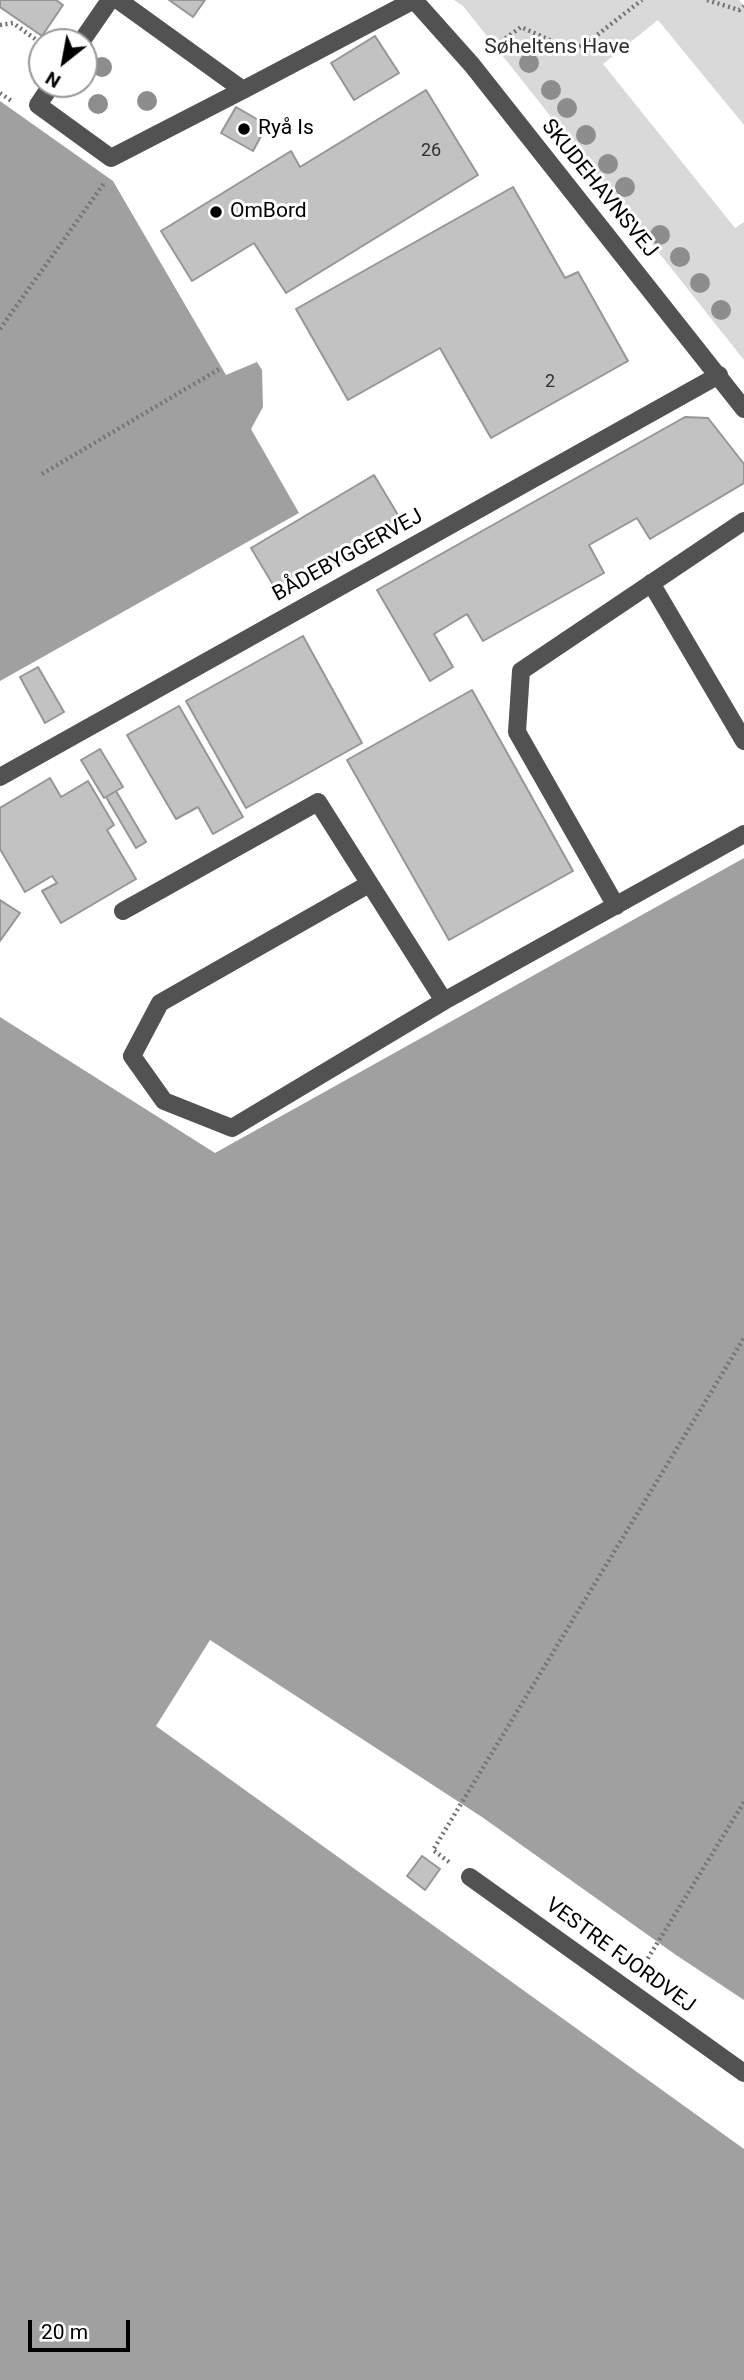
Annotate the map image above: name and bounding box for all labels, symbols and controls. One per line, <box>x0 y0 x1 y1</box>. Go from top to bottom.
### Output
north arrow <box>28 28 98 98</box>
park label: Søheltens Have <box>484 35 630 61</box>
text: N <box>41 66 65 93</box>
street label: SKUDEHAVNSVEJ <box>536 115 662 263</box>
place label: Ryå Is <box>258 116 314 142</box>
marker: Ryå Is <box>236 121 252 137</box>
house number: 26 <box>421 140 441 162</box>
place label: OmBord <box>230 199 307 225</box>
marker: OmBord <box>208 204 224 220</box>
house number: 2 <box>545 371 555 393</box>
street label: BÅDEBYGGERVEJ <box>269 504 427 608</box>
street label: VESTRE FJORDVEJ <box>540 1893 700 2019</box>
scale bar <box>32 2306 133 2350</box>
text: 20 m <box>41 2320 88 2344</box>

